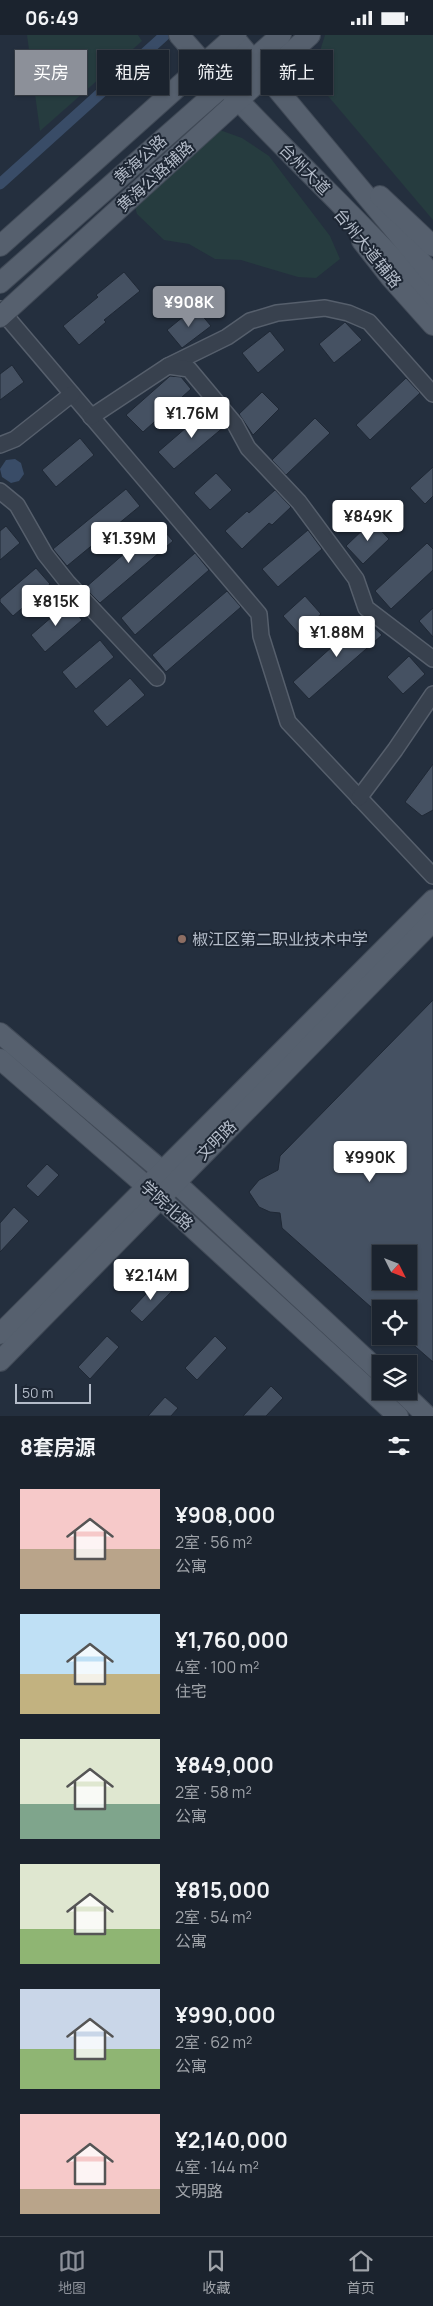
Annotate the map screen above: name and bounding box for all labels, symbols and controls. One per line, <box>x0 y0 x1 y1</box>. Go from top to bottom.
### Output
text: 06:49 <box>25 5 79 31</box>
chip: 买房 <box>15 50 87 95</box>
chip: 租房 <box>97 50 169 95</box>
chip: 筛选 <box>179 50 251 95</box>
chip: 新上 <box>261 50 333 95</box>
street label: 黄海公路 <box>109 129 171 189</box>
street label: 黄海公路辅路 <box>112 136 198 216</box>
street label: 台州大道 <box>275 139 335 199</box>
street label: 台州大道辅路 <box>329 204 407 292</box>
pin: ¥908K <box>154 285 224 328</box>
text: ¥908K <box>164 291 214 313</box>
pin: ¥1.76M <box>151 397 233 439</box>
text: ¥1.76M <box>165 402 219 424</box>
pin: ¥849K <box>333 499 403 542</box>
text: ¥849K <box>343 505 393 527</box>
pin: ¥1.39M <box>88 521 170 564</box>
text: ¥1.39M <box>102 527 156 549</box>
pin: ¥815K <box>21 585 91 627</box>
text: ¥815K <box>33 590 79 612</box>
pin: ¥1.88M <box>296 615 378 658</box>
text: ¥1.88M <box>310 621 364 643</box>
place label: 椒江区第二职业技术中学 <box>192 928 368 950</box>
marker: 椒江区第二职业技术中学 <box>176 933 188 945</box>
street label: 文明路 <box>191 1115 241 1165</box>
pin: ¥990K <box>335 1141 405 1183</box>
text: ¥990K <box>345 1146 395 1168</box>
street label: 学院北路 <box>136 1175 198 1235</box>
north arrow <box>372 1245 418 1290</box>
map controls <box>372 1245 417 1400</box>
pin: ¥2.14M <box>110 1259 192 1301</box>
text: ¥2.14M <box>125 1264 177 1286</box>
button: locate <box>372 1300 417 1345</box>
button: layers <box>372 1355 417 1400</box>
scale bar <box>15 1381 91 1404</box>
text: 50 m <box>22 1383 53 1402</box>
icon: filters <box>385 1432 413 1460</box>
text: 8套房源 <box>20 1433 96 1461</box>
text: ¥908,000 <box>175 1501 275 1529</box>
icon: home <box>60 1509 120 1569</box>
text: 2室 · 56 m² <box>175 1531 252 1553</box>
text: 公寓 <box>175 1555 207 1577</box>
text: ¥1,760,000 <box>175 1626 288 1654</box>
icon: home <box>60 1634 120 1694</box>
text: 4室 · 100 m² <box>175 1656 259 1678</box>
text: 住宅 <box>175 1680 207 1702</box>
text: ¥849,000 <box>175 1751 274 1779</box>
icon: home <box>60 1759 120 1819</box>
text: 2室 · 58 m² <box>175 1781 252 1803</box>
text: 公寓 <box>175 1805 207 1827</box>
text: ¥815,000 <box>175 1876 270 1904</box>
icon: home <box>60 1884 120 1944</box>
text: 2室 · 54 m² <box>175 1906 252 1928</box>
text: 公寓 <box>175 1930 207 1952</box>
text: ¥990,000 <box>175 2001 276 2029</box>
icon: home <box>60 2009 120 2069</box>
text: 2室 · 62 m² <box>175 2031 252 2053</box>
text: 公寓 <box>175 2055 207 2077</box>
text: ¥2,140,000 <box>175 2126 288 2154</box>
icon: home <box>60 2134 120 2194</box>
text: 4室 · 144 m² <box>175 2156 259 2178</box>
text: 文明路 <box>175 2180 223 2202</box>
tab: 地图 <box>58 2247 86 2297</box>
tab: 收藏 <box>202 2247 230 2297</box>
tab: 首页 <box>347 2247 375 2297</box>

